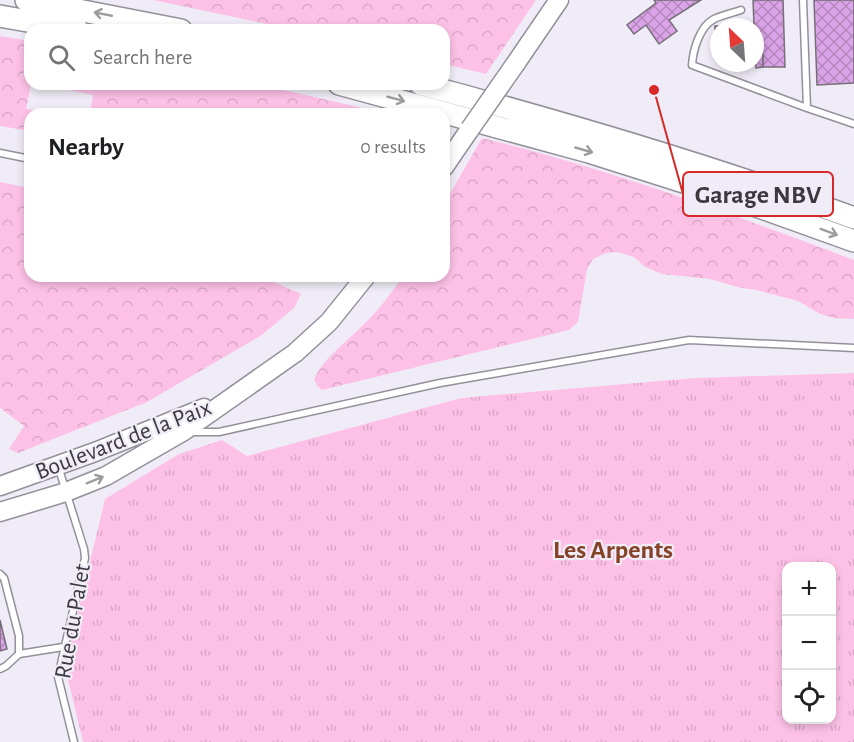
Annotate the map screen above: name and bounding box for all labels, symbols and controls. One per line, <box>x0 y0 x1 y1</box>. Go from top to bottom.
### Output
one-way arrow <box>94 8 113 19</box>
north arrow <box>710 18 764 72</box>
search box <box>24 24 450 90</box>
icon: search <box>45 41 78 74</box>
text: Search here <box>93 46 192 68</box>
one-way arrow <box>386 94 405 106</box>
text: Nearby <box>48 134 124 160</box>
text: 0 results <box>360 137 426 157</box>
one-way arrow <box>574 145 593 156</box>
callout: Garage NBV <box>683 172 833 216</box>
text: Garage NBV <box>695 182 822 208</box>
one-way arrow <box>819 227 838 238</box>
street label: Boulevard de la Paix <box>32 395 215 484</box>
one-way arrow <box>86 474 104 485</box>
district label: Les Arpents <box>553 537 673 563</box>
street label: Rue du Palet <box>51 561 95 681</box>
map controls <box>782 562 836 724</box>
button: + <box>782 562 836 616</box>
button: − <box>782 616 836 670</box>
button: locate <box>782 670 836 724</box>

